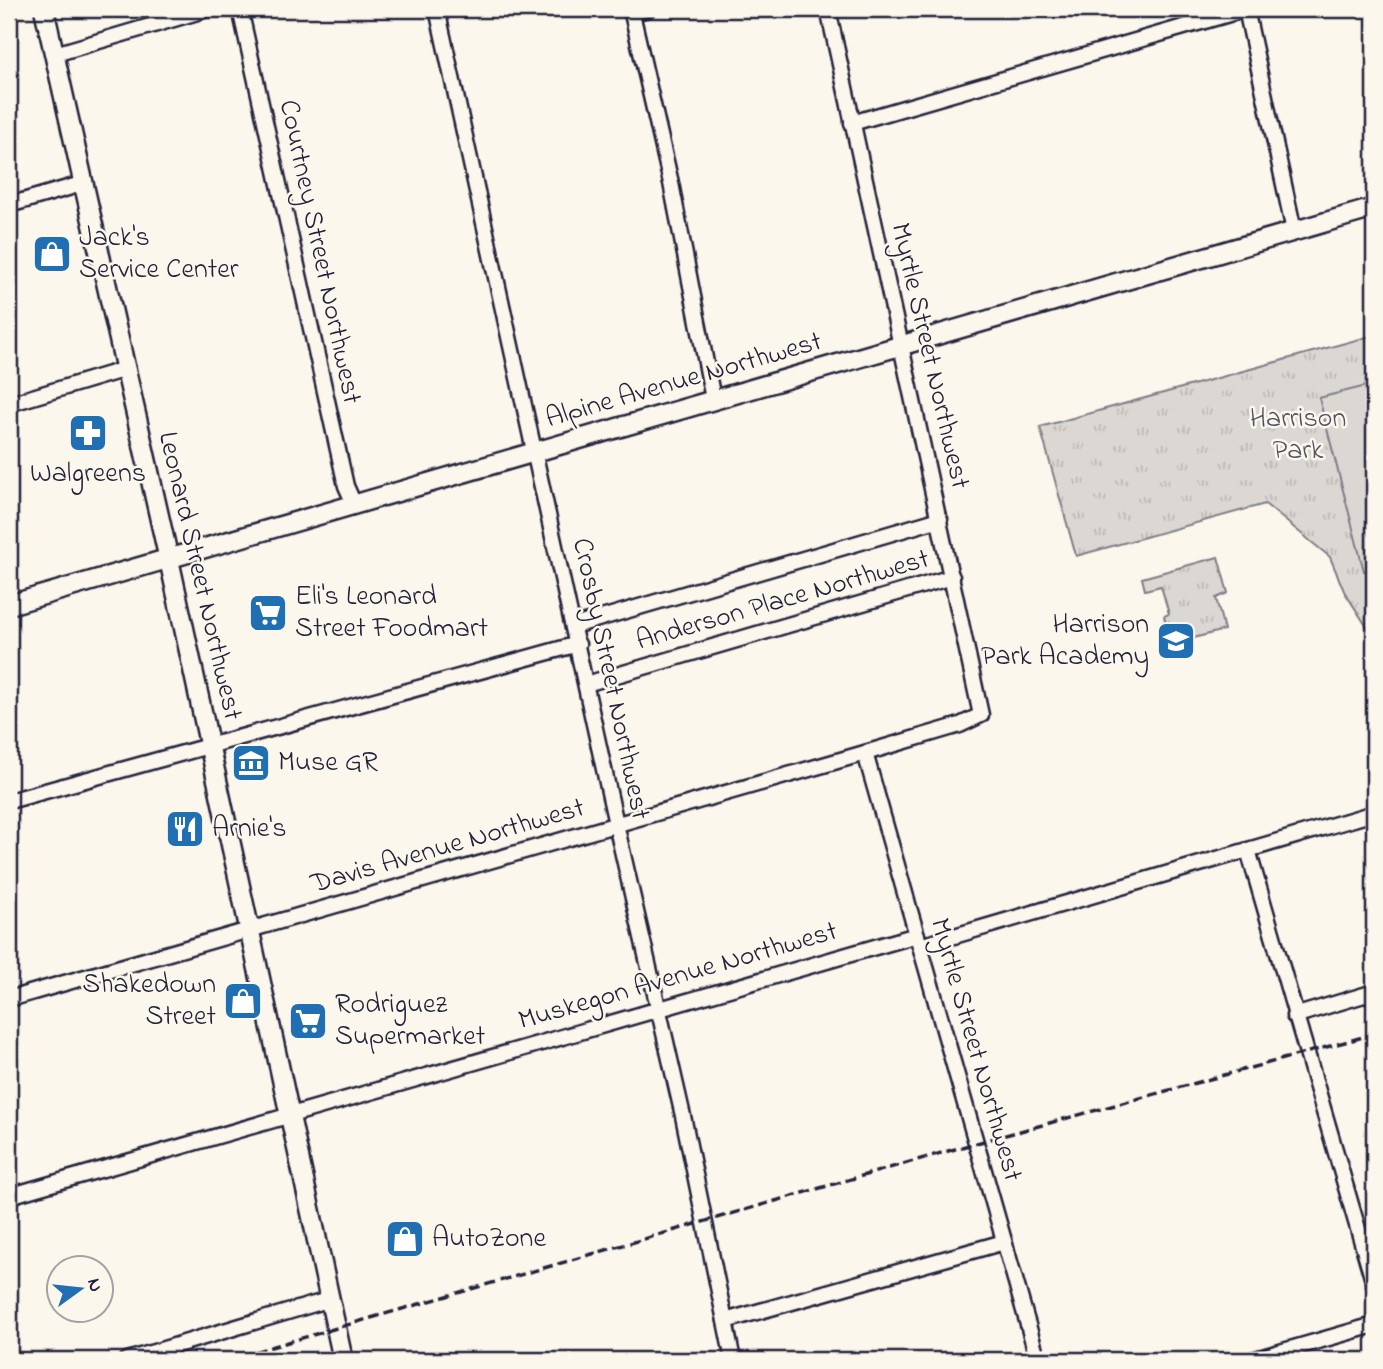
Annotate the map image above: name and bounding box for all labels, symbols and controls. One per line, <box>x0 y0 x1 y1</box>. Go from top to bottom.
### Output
street label: Courtney Street Northwest <box>267 96 371 408</box>
place label: Jack's Service Center <box>79 218 239 291</box>
street label: Myrtle Street Northwest <box>878 219 980 493</box>
shop icon: Jack's Service Center <box>31 233 73 275</box>
street label: Alpine Avenue Northwest <box>541 322 827 440</box>
park label: Harrison Park <box>1250 399 1346 472</box>
pharmacy icon: Walgreens <box>67 412 109 454</box>
street label: Leonard Street Northwest <box>146 428 252 724</box>
place label: Walgreens <box>30 454 146 495</box>
street label: Crosby Street Northwest <box>560 534 660 824</box>
street label: Anderson Place Northwest <box>632 539 934 663</box>
place label: Eli's Leonard Street Foodmart <box>295 577 488 650</box>
supermarket icon: Eli's Leonard Street Foodmart <box>247 592 289 634</box>
place label: Harrison Park Academy <box>981 605 1149 678</box>
school or university icon: Harrison Park Academy <box>1155 620 1197 662</box>
museum icon: Muse GR <box>230 742 272 784</box>
place label: Muse GR <box>278 743 378 784</box>
street label: Davis Avenue Northwest <box>305 788 590 906</box>
restaurant icon: Arnie's <box>164 808 206 850</box>
place label: Arnie's <box>212 809 286 850</box>
street label: Muskegon Avenue Northwest <box>514 912 842 1042</box>
street label: Myrtle Street Northwest <box>918 914 1032 1186</box>
place label: Shakedown Street <box>82 965 216 1038</box>
shop icon: Shakedown Street <box>222 980 264 1022</box>
place label: Rodriguez Supermarket <box>335 985 485 1058</box>
supermarket icon: Rodriguez Supermarket <box>287 1000 329 1042</box>
shop icon: AutoZone <box>384 1218 426 1260</box>
place label: AutoZone <box>432 1219 546 1260</box>
north arrow <box>46 1254 116 1324</box>
text: N <box>79 1276 109 1295</box>

